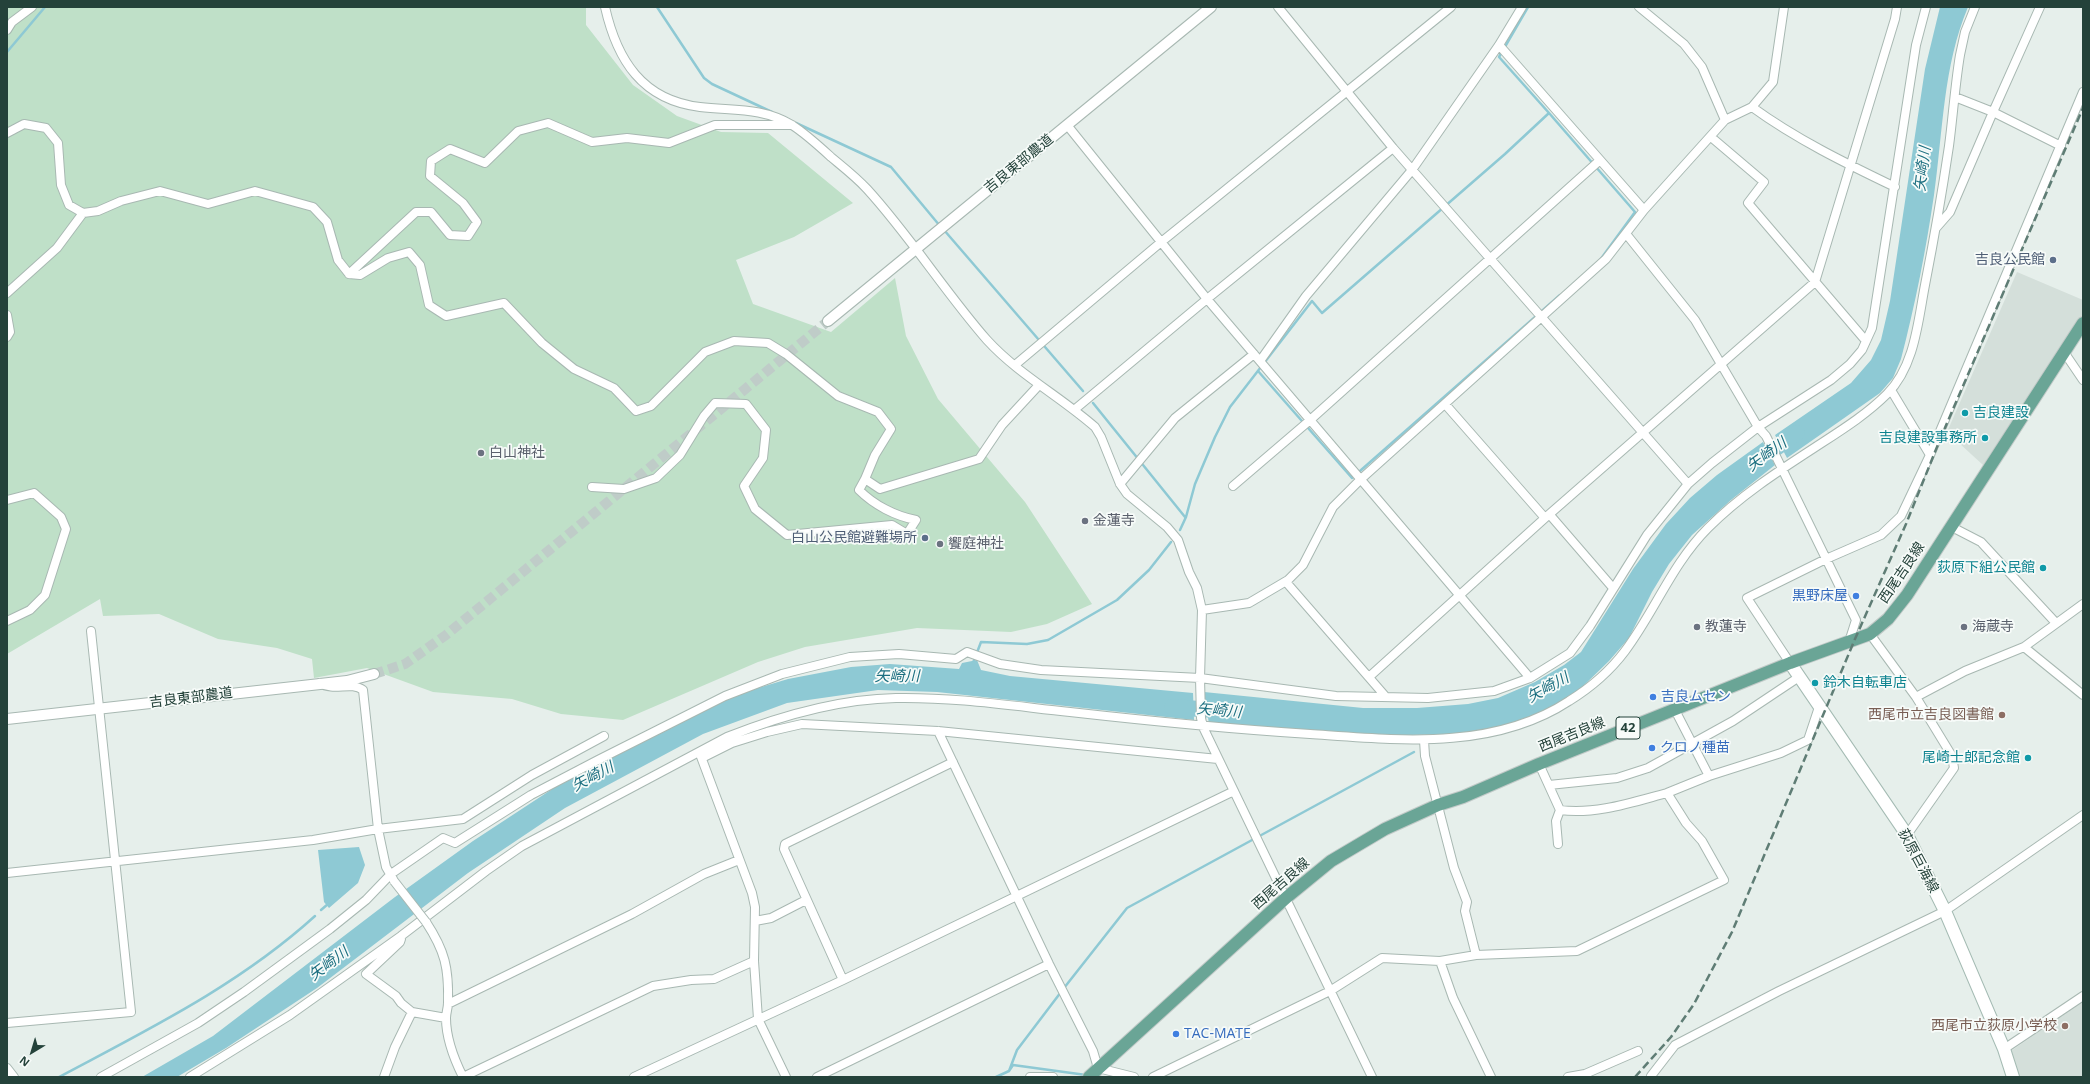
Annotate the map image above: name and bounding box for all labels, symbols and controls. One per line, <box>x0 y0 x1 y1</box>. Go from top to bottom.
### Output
street label: 吉良東部農道 <box>981 131 1057 197</box>
water label: 矢崎川 <box>1911 146 1935 192</box>
place label: 吉良公民館 <box>1975 252 2045 268</box>
marker: 吉良公民館 <box>2048 255 2058 265</box>
place label: 吉良建設 <box>1973 405 2029 421</box>
marker: 吉良建設 <box>1960 408 1970 418</box>
place label: 吉良建設事務所 <box>1879 430 1977 446</box>
marker: 吉良建設事務所 <box>1980 433 1990 443</box>
water label: 矢崎川 <box>1744 434 1790 476</box>
place label: 白山神社 <box>489 445 545 461</box>
marker: 白山神社 <box>476 448 486 458</box>
place label: 金蓮寺 <box>1093 513 1135 529</box>
marker: 金蓮寺 <box>1080 516 1090 526</box>
place label: 白山公民館避難場所 <box>791 530 917 546</box>
marker: 白山公民館避難場所 <box>920 533 930 543</box>
place label: 饗庭神社 <box>948 536 1004 552</box>
marker: 饗庭神社 <box>935 539 945 549</box>
street label: 西尾吉良線 <box>1875 539 1929 607</box>
place label: 荻原下組公民館 <box>1937 560 2035 576</box>
marker: 荻原下組公民館 <box>2038 563 2048 573</box>
place label: 黒野床屋 <box>1792 588 1848 604</box>
marker: 黒野床屋 <box>1851 591 1861 601</box>
place label: 教蓮寺 <box>1705 619 1747 635</box>
place label: 海蔵寺 <box>1972 619 2014 635</box>
marker: 教蓮寺 <box>1692 622 1702 632</box>
marker: 海蔵寺 <box>1959 622 1969 632</box>
water label: 矢崎川 <box>875 668 919 686</box>
water label: 矢崎川 <box>1524 669 1572 707</box>
place label: 鈴木自転車店 <box>1823 675 1907 691</box>
marker: 鈴木自転車店 <box>1810 678 1820 688</box>
street label: 吉良東部農道 <box>148 685 234 711</box>
place label: 吉良ムセン <box>1661 689 1731 705</box>
marker: 吉良ムセン <box>1648 692 1658 702</box>
water label: 矢崎川 <box>1196 700 1242 722</box>
place label: 西尾市立吉良図書館 <box>1868 707 1994 723</box>
marker: 西尾市立吉良図書館 <box>1997 710 2007 720</box>
street label: 西尾吉良線 <box>1536 714 1608 756</box>
road number: 42 <box>1616 717 1640 739</box>
place label: クロノ種苗 <box>1660 740 1730 756</box>
marker: クロノ種苗 <box>1647 743 1657 753</box>
place label: 尾崎士郎記念館 <box>1922 750 2020 766</box>
marker: 尾崎士郎記念館 <box>2023 753 2033 763</box>
water label: 矢崎川 <box>569 758 617 796</box>
street label: 荻原巨海線 <box>1894 826 1942 896</box>
street label: 西尾吉良線 <box>1249 855 1313 913</box>
water label: 矢崎川 <box>306 943 352 985</box>
place label: 西尾市立荻原小学校 <box>1931 1018 2057 1034</box>
marker: 西尾市立荻原小学校 <box>2060 1021 2070 1031</box>
place label: TAC-MATE <box>1184 1026 1251 1042</box>
marker: TAC-MATE <box>1171 1029 1181 1039</box>
north arrow <box>12 1032 52 1072</box>
text: N <box>16 1053 32 1071</box>

